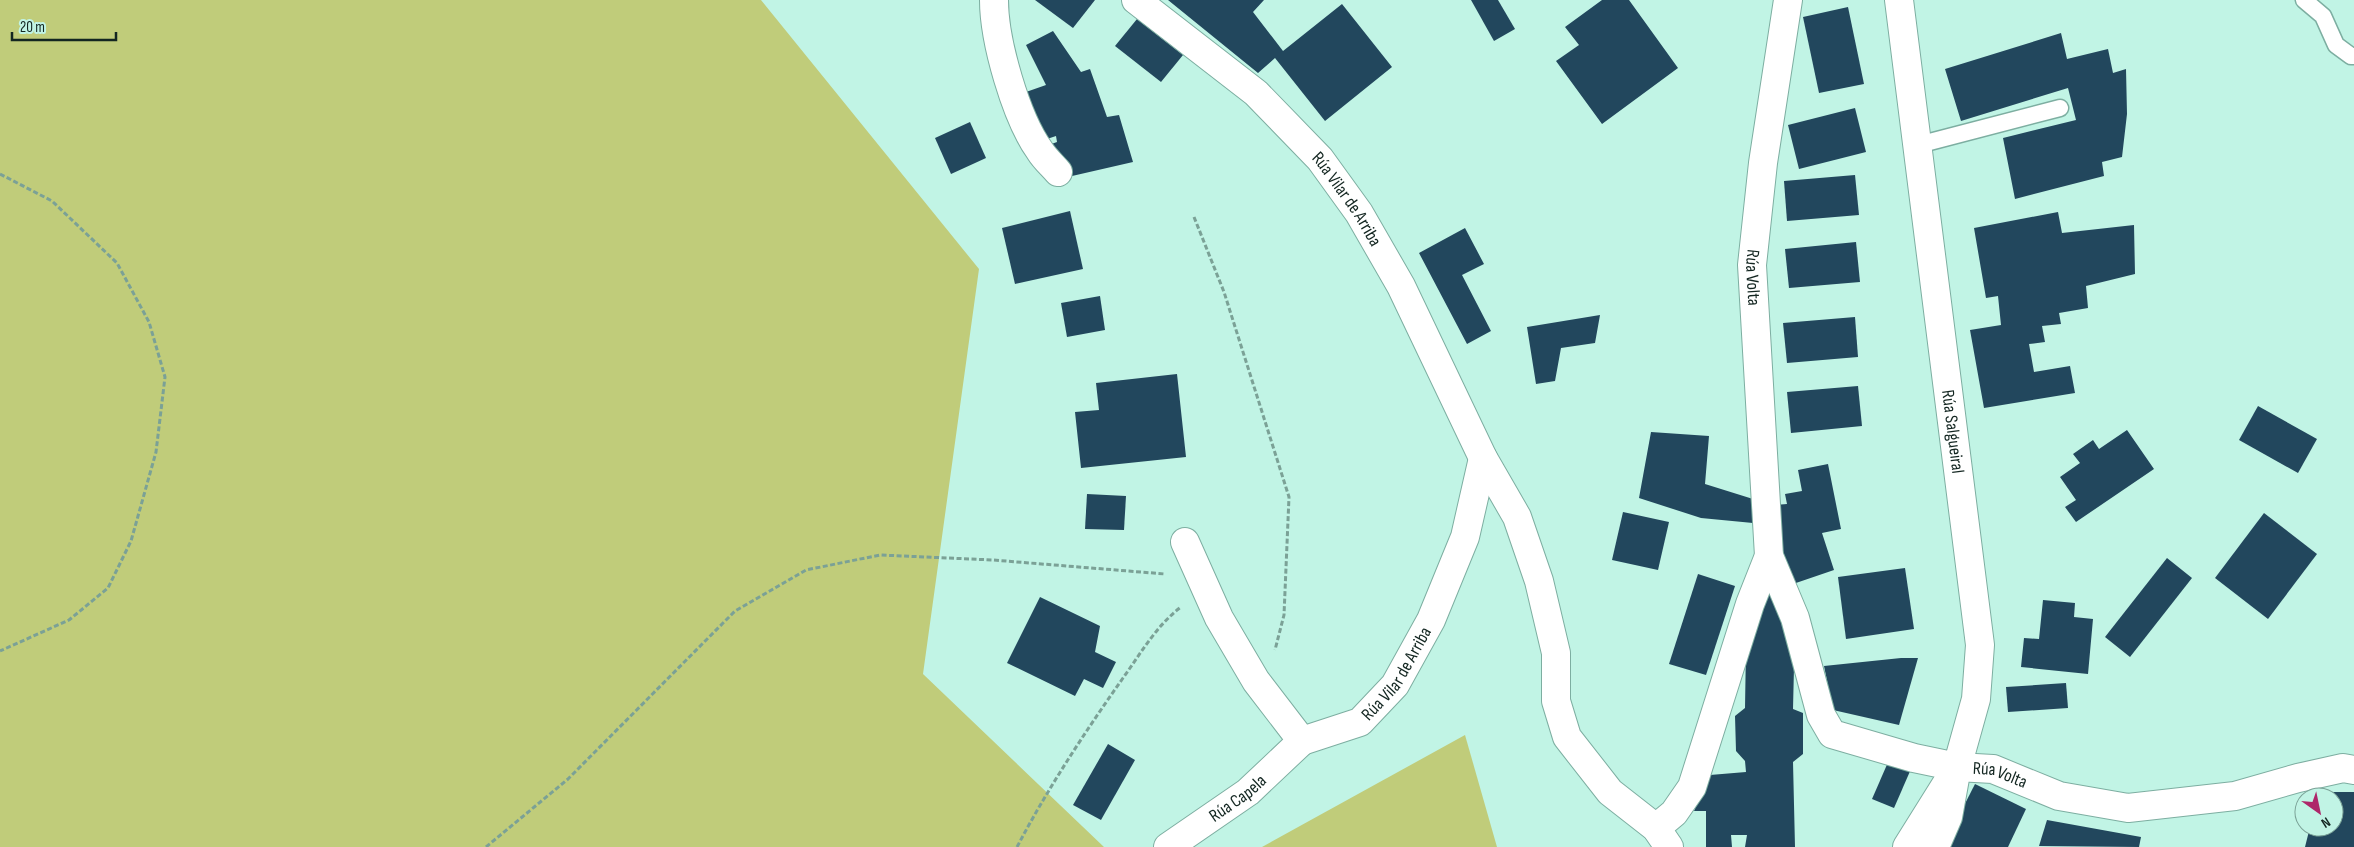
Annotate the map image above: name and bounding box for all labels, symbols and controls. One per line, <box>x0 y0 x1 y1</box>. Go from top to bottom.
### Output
scale bar <box>12 10 116 42</box>
text: 20 m <box>20 18 45 37</box>
street label: Rúa Vilar de Arriba <box>1308 147 1386 250</box>
street label: Rúa Volta <box>1742 248 1765 306</box>
street label: Rúa Salgueiral <box>1938 389 1969 475</box>
street label: Rúa Vilar de Arriba <box>1357 623 1436 725</box>
street label: Rúa Volta <box>1972 757 2031 792</box>
street label: Rúa Capela <box>1205 770 1270 826</box>
north arrow <box>2294 787 2344 837</box>
text: N <box>2318 813 2334 832</box>

